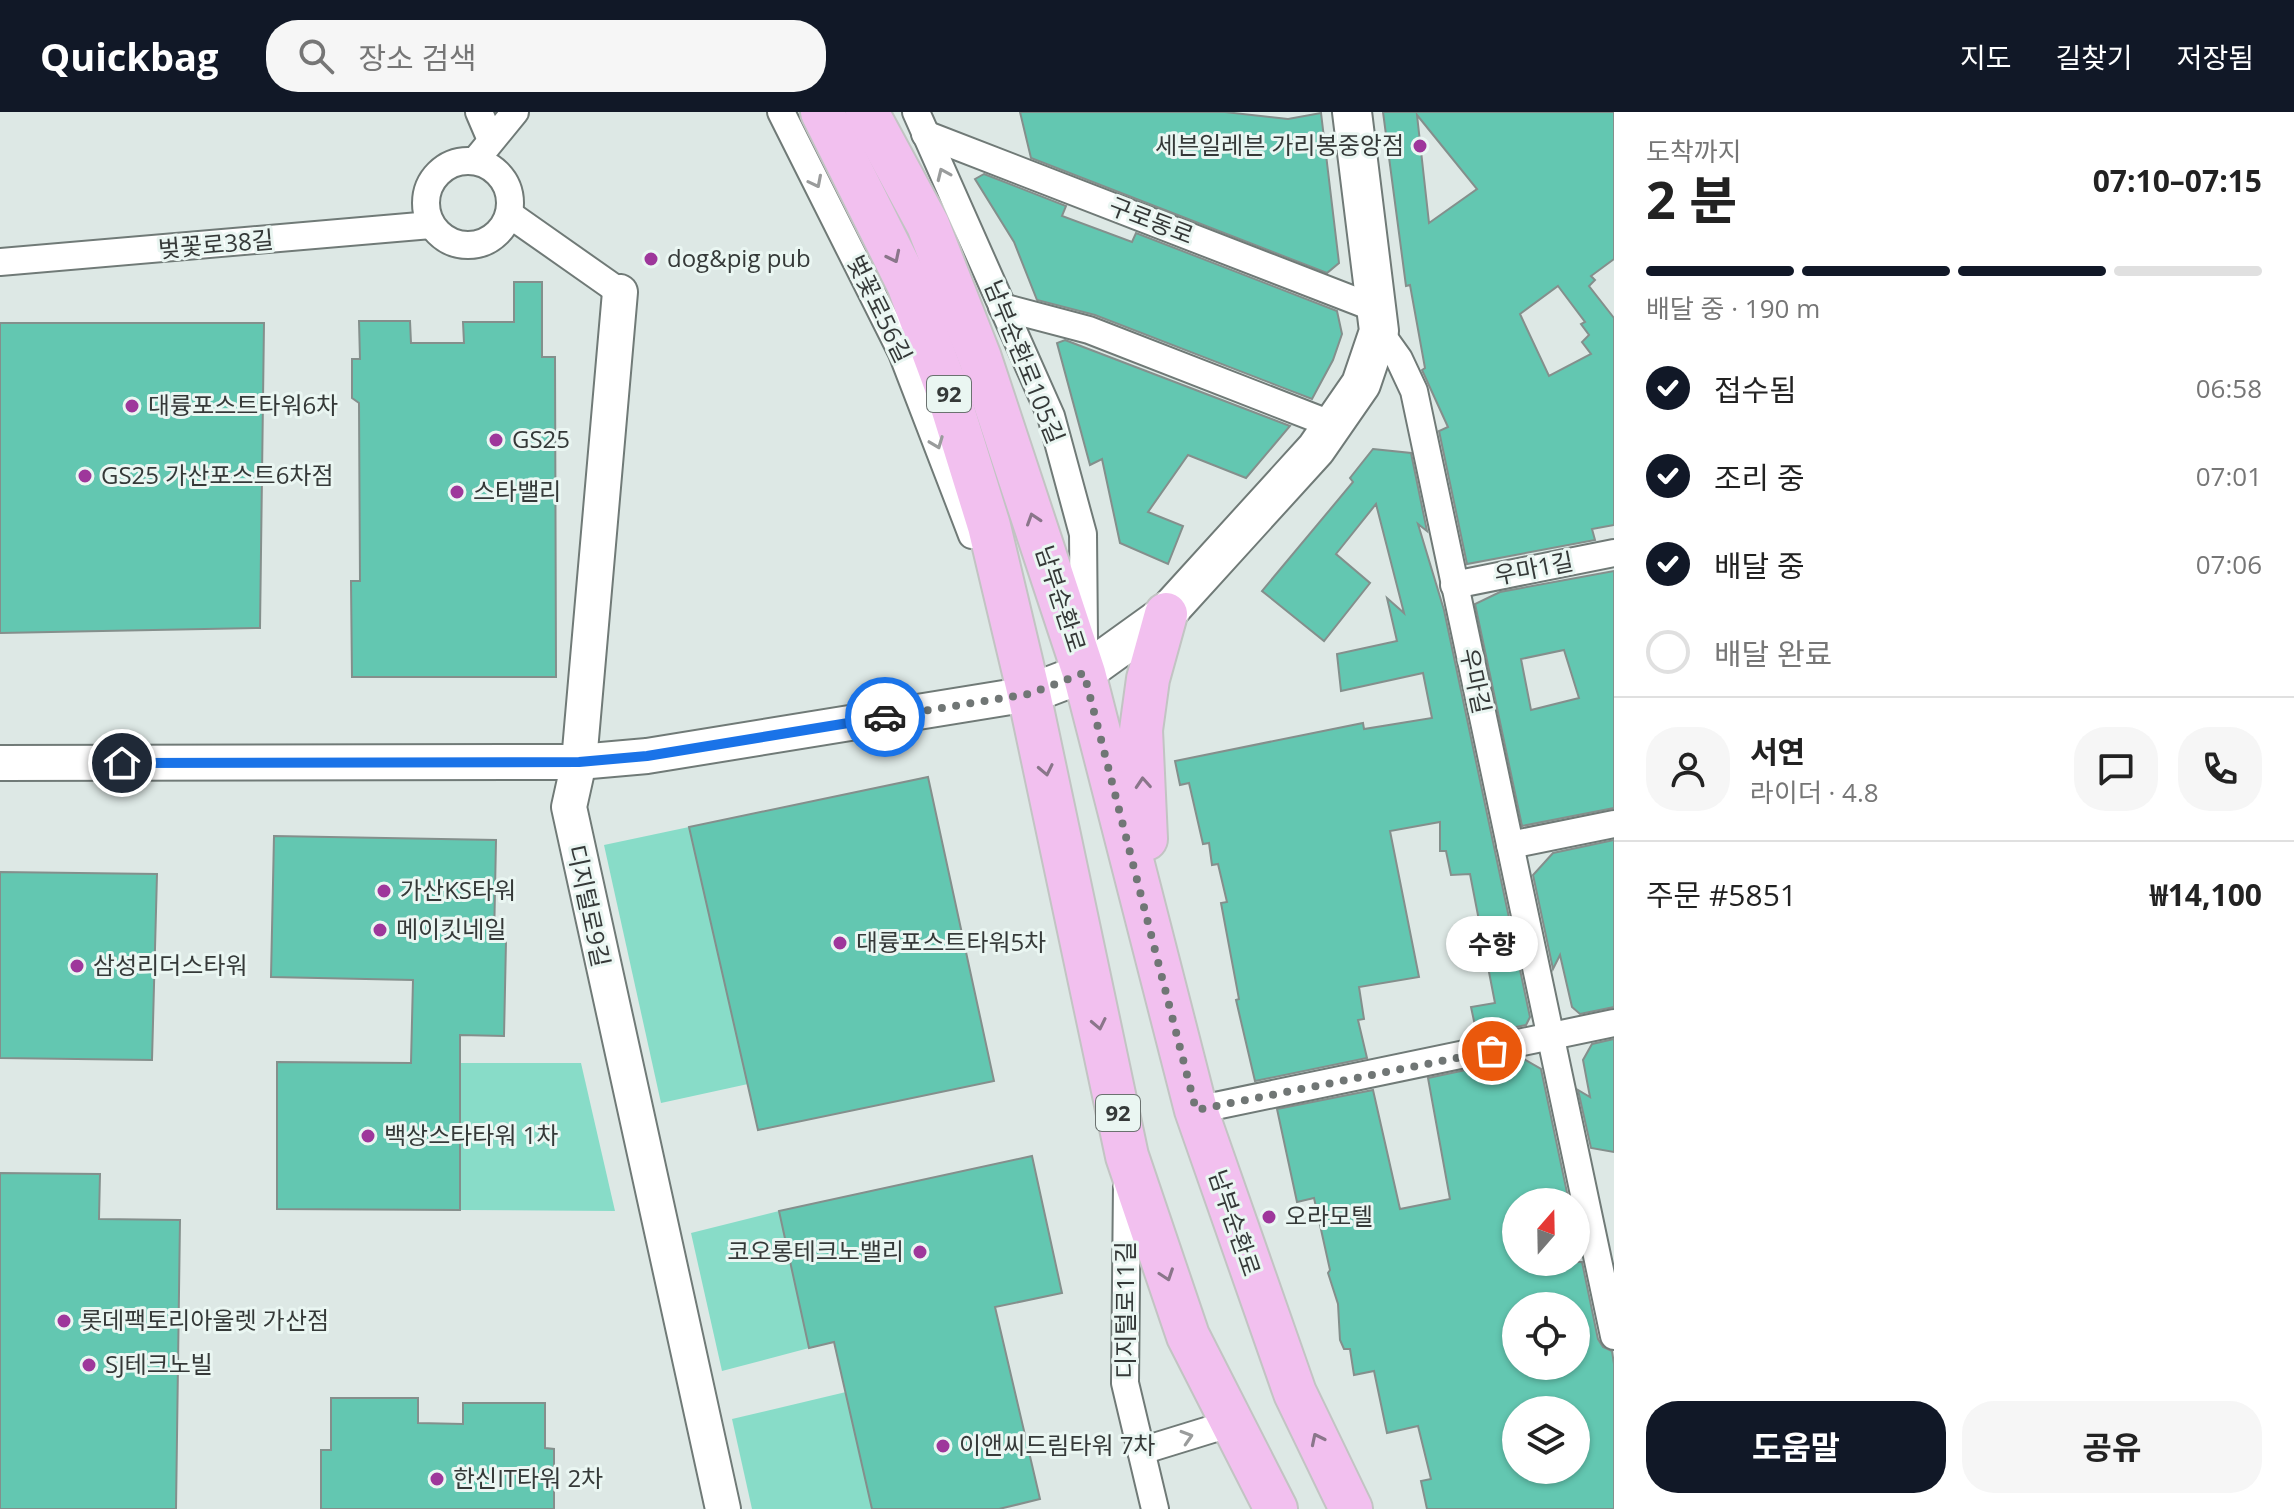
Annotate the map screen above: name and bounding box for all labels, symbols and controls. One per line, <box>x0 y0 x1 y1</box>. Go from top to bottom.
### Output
search box <box>266 20 826 92</box>
text: Quickbag <box>40 30 218 82</box>
icon: search <box>294 34 338 78</box>
text: 장소 검색 <box>358 37 477 78</box>
text: 지도 <box>1960 38 2011 76</box>
text: 길찾기 <box>2055 38 2133 76</box>
text: 저장됨 <box>2177 38 2254 76</box>
place label: 세븐일레븐 가리봉중앙점 <box>1155 128 1404 161</box>
text: 도착까지 <box>1646 133 1742 169</box>
marker: 세븐일레븐 가리봉중앙점 <box>1411 137 1429 155</box>
text: 07:10–07:15 <box>2093 160 2262 201</box>
text: 2 분 <box>1646 163 1737 234</box>
one-way arrow <box>937 168 953 182</box>
one-way arrow <box>806 173 821 188</box>
street label: 구로동로 <box>1104 188 1199 251</box>
street label: 벚꽃로38길 <box>157 222 275 265</box>
place label: dog&pig pub <box>667 241 811 274</box>
street label: 벚꽃로56길 <box>840 249 921 368</box>
one-way arrow <box>884 249 900 263</box>
marker: dog&pig pub <box>642 250 660 268</box>
street label: 남부순환로105길 <box>978 275 1073 448</box>
text: 배달 중 · 190 m <box>1646 290 1820 326</box>
icon: check <box>1646 366 1690 410</box>
text: 접수됨 <box>1714 369 1797 410</box>
text: 06:58 <box>2196 370 2262 406</box>
road number: 92 <box>927 376 971 412</box>
place label: 대륭포스트타워6차 <box>148 388 338 421</box>
marker: 대륭포스트타워6차 <box>123 397 141 415</box>
place label: GS25 <box>512 422 570 455</box>
marker: GS25 <box>487 431 505 449</box>
one-way arrow <box>927 435 944 449</box>
icon: check <box>1646 454 1690 498</box>
text: 조리 중 <box>1714 457 1805 498</box>
place label: GS25 가산포스트6차점 <box>101 458 334 491</box>
text: 07:01 <box>2196 458 2262 494</box>
marker: GS25 가산포스트6차점 <box>76 467 94 485</box>
place label: 스타밸리 <box>473 474 561 507</box>
marker: 스타밸리 <box>448 483 466 501</box>
one-way arrow <box>1027 513 1043 527</box>
street label: 남부순환로 <box>1029 541 1094 656</box>
icon: check <box>1646 542 1690 586</box>
street label: 우마1길 <box>1491 544 1576 591</box>
text: 배달 중 <box>1714 545 1805 586</box>
text: 07:06 <box>2196 546 2262 582</box>
text: 배달 완료 <box>1714 633 1832 674</box>
street label: 우마길 <box>1453 645 1499 717</box>
courier <box>845 677 925 757</box>
icon: car <box>863 695 907 739</box>
button: person <box>1646 727 1730 811</box>
button: chat <box>2074 727 2158 811</box>
button: phone <box>2178 727 2262 811</box>
pin <box>88 729 156 797</box>
text: 서연 <box>1750 731 1805 772</box>
icon: home <box>100 741 144 785</box>
one-way arrow <box>1036 763 1053 777</box>
text: 라이더 · 4.8 <box>1750 774 1879 810</box>
one-way arrow <box>1135 776 1152 789</box>
street label: 디지털로9길 <box>560 842 619 970</box>
place label: 가산KS타워 <box>400 873 516 906</box>
text: 주문 #5851 <box>1646 874 1797 915</box>
text: ₩14,100 <box>2150 874 2262 915</box>
marker: 가산KS타워 <box>375 882 393 900</box>
place label: 메이킷네일 <box>396 912 506 945</box>
callout: 수향 <box>1446 915 1538 971</box>
marker: 메이킷네일 <box>371 921 389 939</box>
place label: 대륭포스트타워5차 <box>856 925 1046 958</box>
text: 수향 <box>1468 926 1516 962</box>
marker: 대륭포스트타워5차 <box>831 934 849 952</box>
place label: 삼성리더스타워 <box>93 948 248 981</box>
marker: 삼성리더스타워 <box>68 957 86 975</box>
one-way arrow <box>1090 1017 1107 1031</box>
pin <box>1458 1017 1526 1085</box>
icon: bag <box>1470 1029 1514 1073</box>
road number: 92 <box>1096 1095 1140 1131</box>
place label: 백상스타타워 1차 <box>384 1118 559 1151</box>
marker: 백상스타타워 1차 <box>359 1127 377 1145</box>
street label: 남부순환로 <box>1202 1165 1269 1280</box>
north arrow <box>1502 1188 1590 1276</box>
map controls <box>1502 1188 1590 1484</box>
place label: 오라모텔 <box>1285 1199 1373 1232</box>
marker: 오라모텔 <box>1260 1208 1278 1226</box>
place label: 코오롱테크노밸리 <box>727 1234 904 1267</box>
street label: 디지털로11길 <box>1108 1241 1141 1379</box>
marker: 코오롱테크노밸리 <box>911 1243 929 1261</box>
one-way arrow <box>1158 1267 1174 1281</box>
button: locate <box>1502 1292 1590 1380</box>
place label: 롯데팩토리아울렛 가산점 <box>80 1303 329 1336</box>
marker: 롯데팩토리아울렛 가산점 <box>55 1312 73 1330</box>
place label: SJ테크노빌 <box>105 1347 213 1380</box>
marker: SJ테크노빌 <box>80 1356 98 1374</box>
button: layers <box>1502 1396 1590 1484</box>
button: 도움말 <box>1646 1401 1946 1493</box>
button: 공유 <box>1962 1401 2262 1493</box>
place label: 이앤씨드림타워 7차 <box>959 1428 1156 1461</box>
one-way arrow <box>1179 1430 1193 1446</box>
one-way arrow <box>1311 1432 1327 1447</box>
marker: 이앤씨드림타워 7차 <box>934 1437 952 1455</box>
place label: 한신IT타워 2차 <box>453 1461 603 1494</box>
marker: 한신IT타워 2차 <box>428 1470 446 1488</box>

